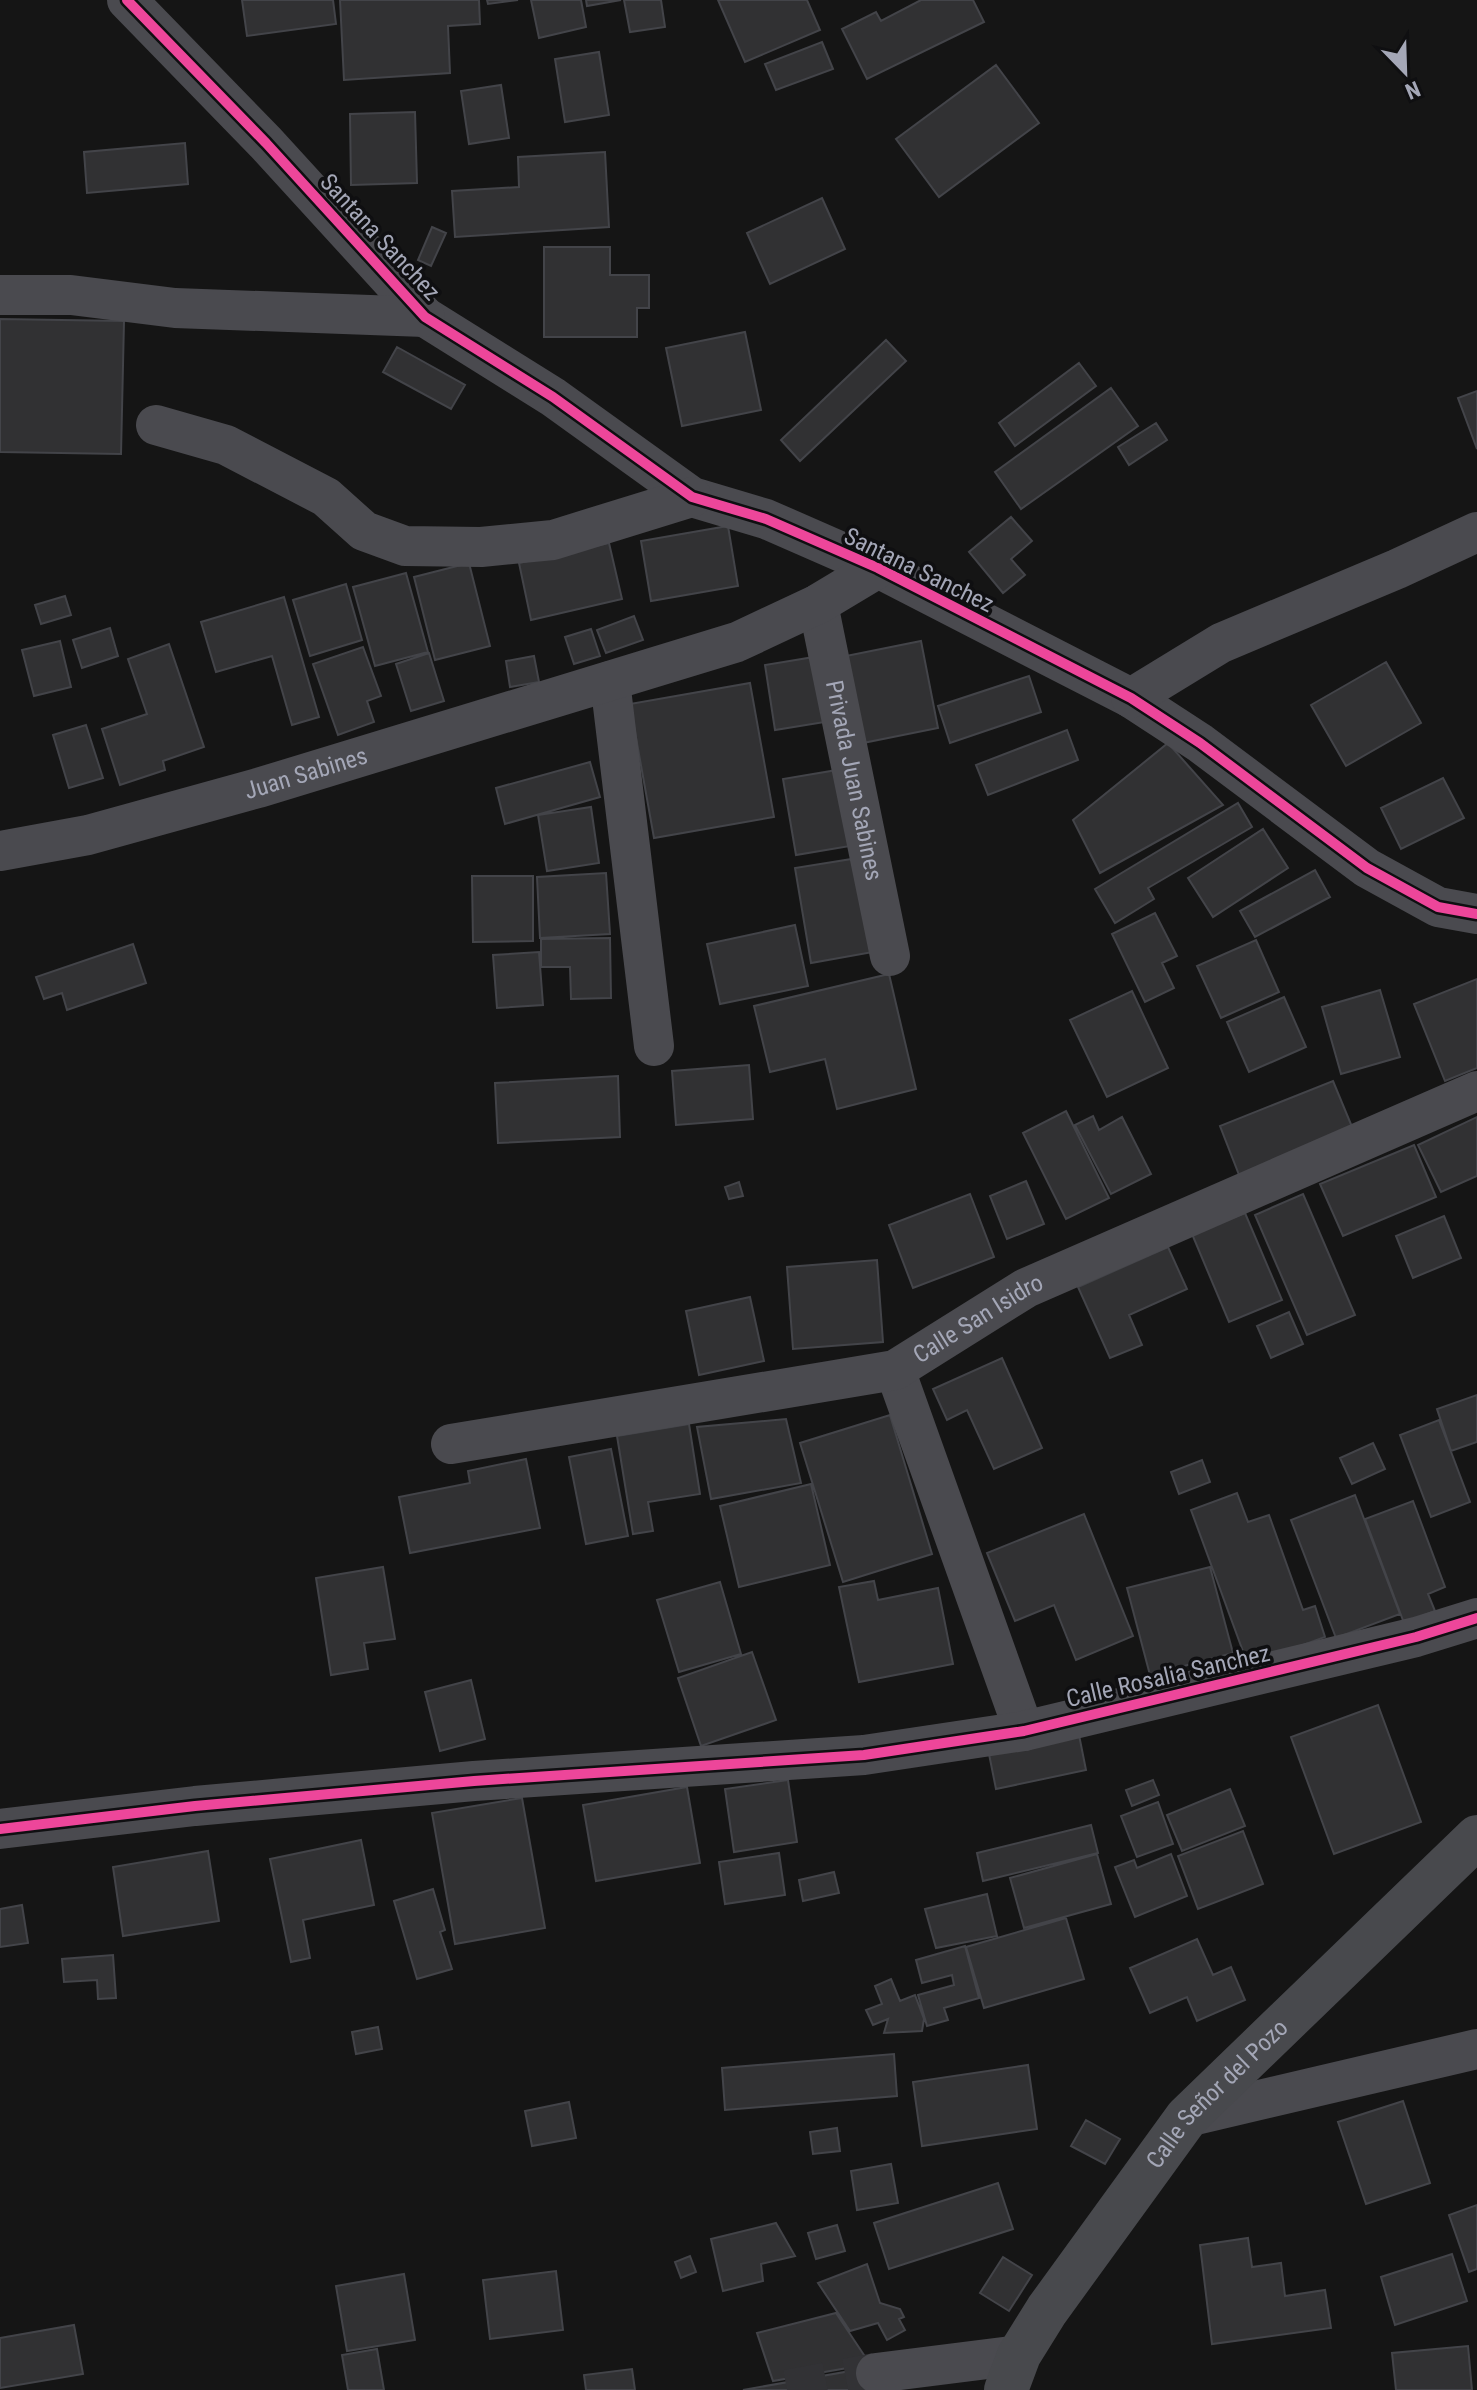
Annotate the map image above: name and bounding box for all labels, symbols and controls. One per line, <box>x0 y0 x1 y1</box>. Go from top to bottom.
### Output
north arrow <box>1365 32 1445 112</box>
text: N <box>1402 76 1424 104</box>
street label: Santana Sanchez <box>314 168 446 306</box>
street label: Santana Sanchez <box>840 522 998 618</box>
street label: Privada Juan Sabines <box>820 678 888 883</box>
street label: Juan Sabines <box>241 741 371 805</box>
street label: Calle San Isidro <box>908 1268 1047 1369</box>
street label: Calle Rosalia Sanchez <box>1063 1639 1273 1713</box>
street label: Calle Señor del Pozo <box>1140 2013 1294 2174</box>

